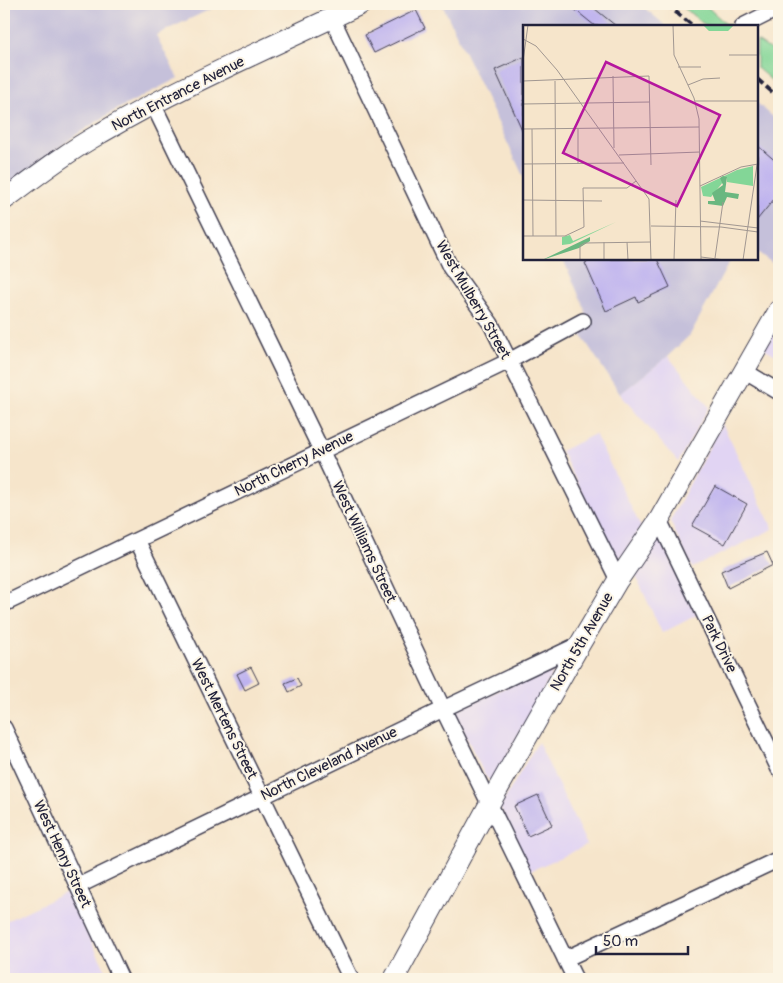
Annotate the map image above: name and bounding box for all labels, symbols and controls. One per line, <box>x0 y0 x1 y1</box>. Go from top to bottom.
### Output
inset map <box>523 25 758 260</box>
street label: North Entrance Avenue <box>108 52 248 136</box>
street label: West Mulberry Street <box>431 237 515 364</box>
street label: North Cherry Avenue <box>231 427 357 501</box>
street label: West Williams Street <box>327 478 401 607</box>
street label: North 5th Avenue <box>546 589 618 695</box>
street label: Park Drive <box>697 612 741 676</box>
street label: West Mertens Street <box>187 656 262 783</box>
street label: North Cleveland Avenue <box>258 722 401 805</box>
street label: West Henry Street <box>29 797 96 912</box>
scale bar <box>596 923 688 955</box>
text: 50 m <box>603 932 638 951</box>

